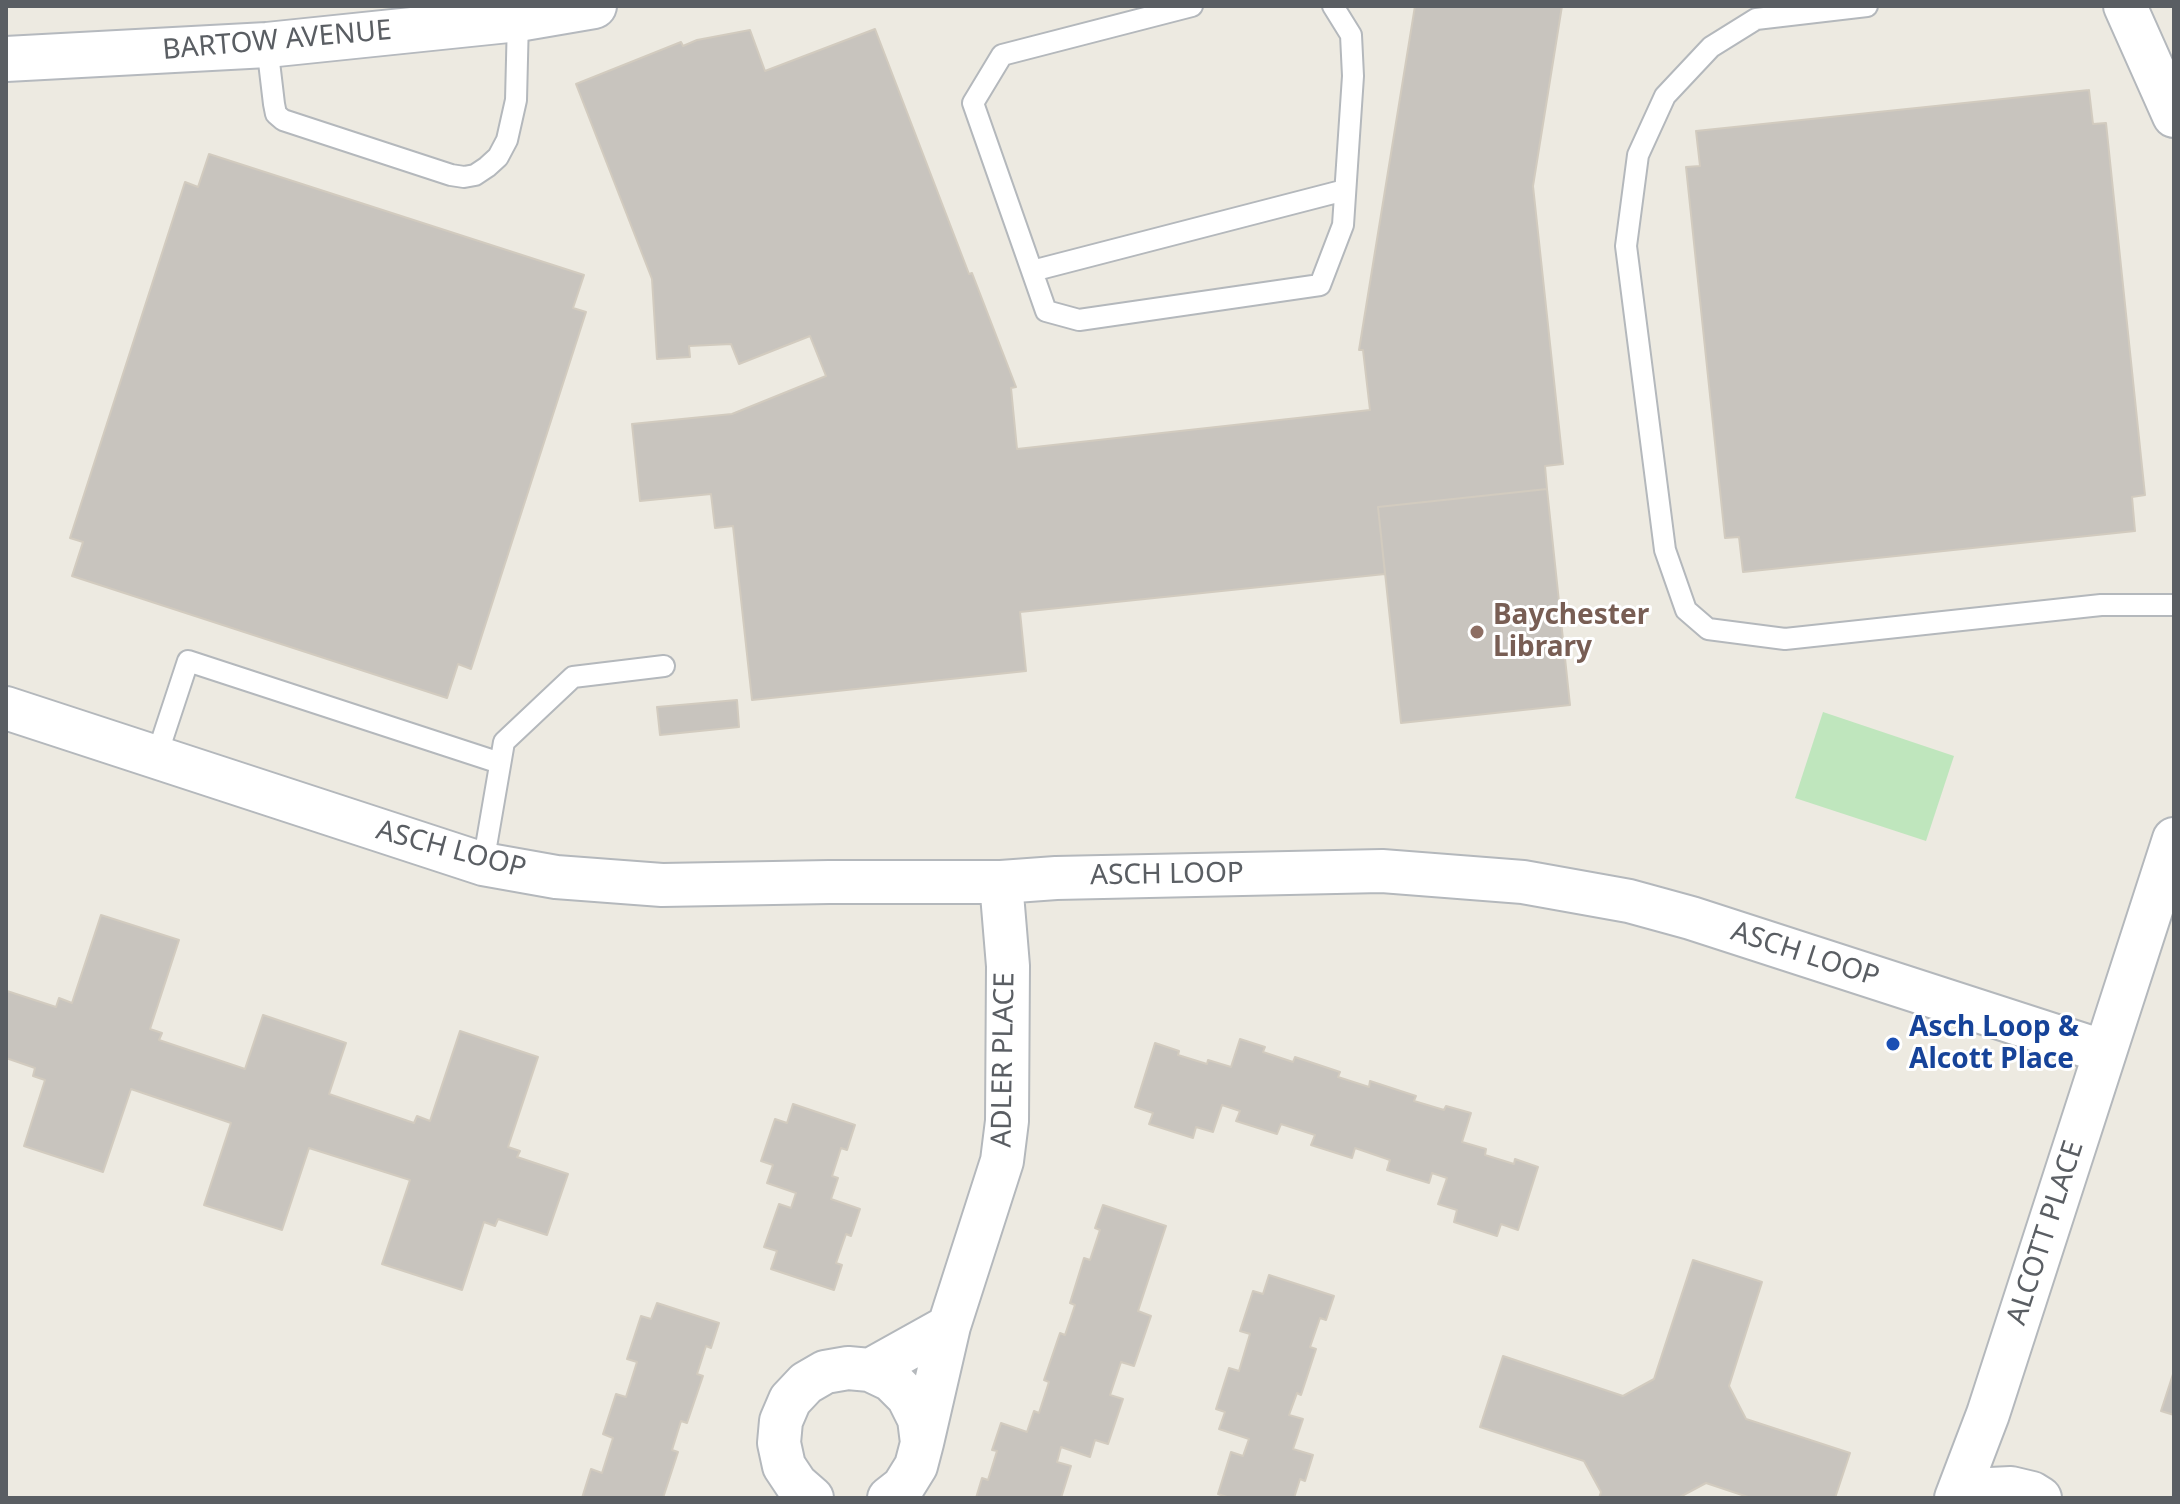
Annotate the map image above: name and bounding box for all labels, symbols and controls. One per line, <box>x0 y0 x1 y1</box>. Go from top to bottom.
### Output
street label: BARTOW AVENUE <box>161 14 393 68</box>
place label: Baychester Library <box>1493 599 1649 665</box>
marker: Baychester Library <box>1468 623 1486 641</box>
street label: ASCH LOOP <box>372 814 530 886</box>
street label: ASCH LOOP <box>1090 857 1244 893</box>
street label: ASCH LOOP <box>1727 915 1883 995</box>
street label: ADLER PLACE <box>986 972 1022 1148</box>
place label: Asch Loop & Alcott Place <box>1909 1011 2079 1077</box>
marker: Asch Loop & Alcott Place <box>1884 1035 1902 1053</box>
street label: ALCOTT PLACE <box>2000 1137 2092 1329</box>

